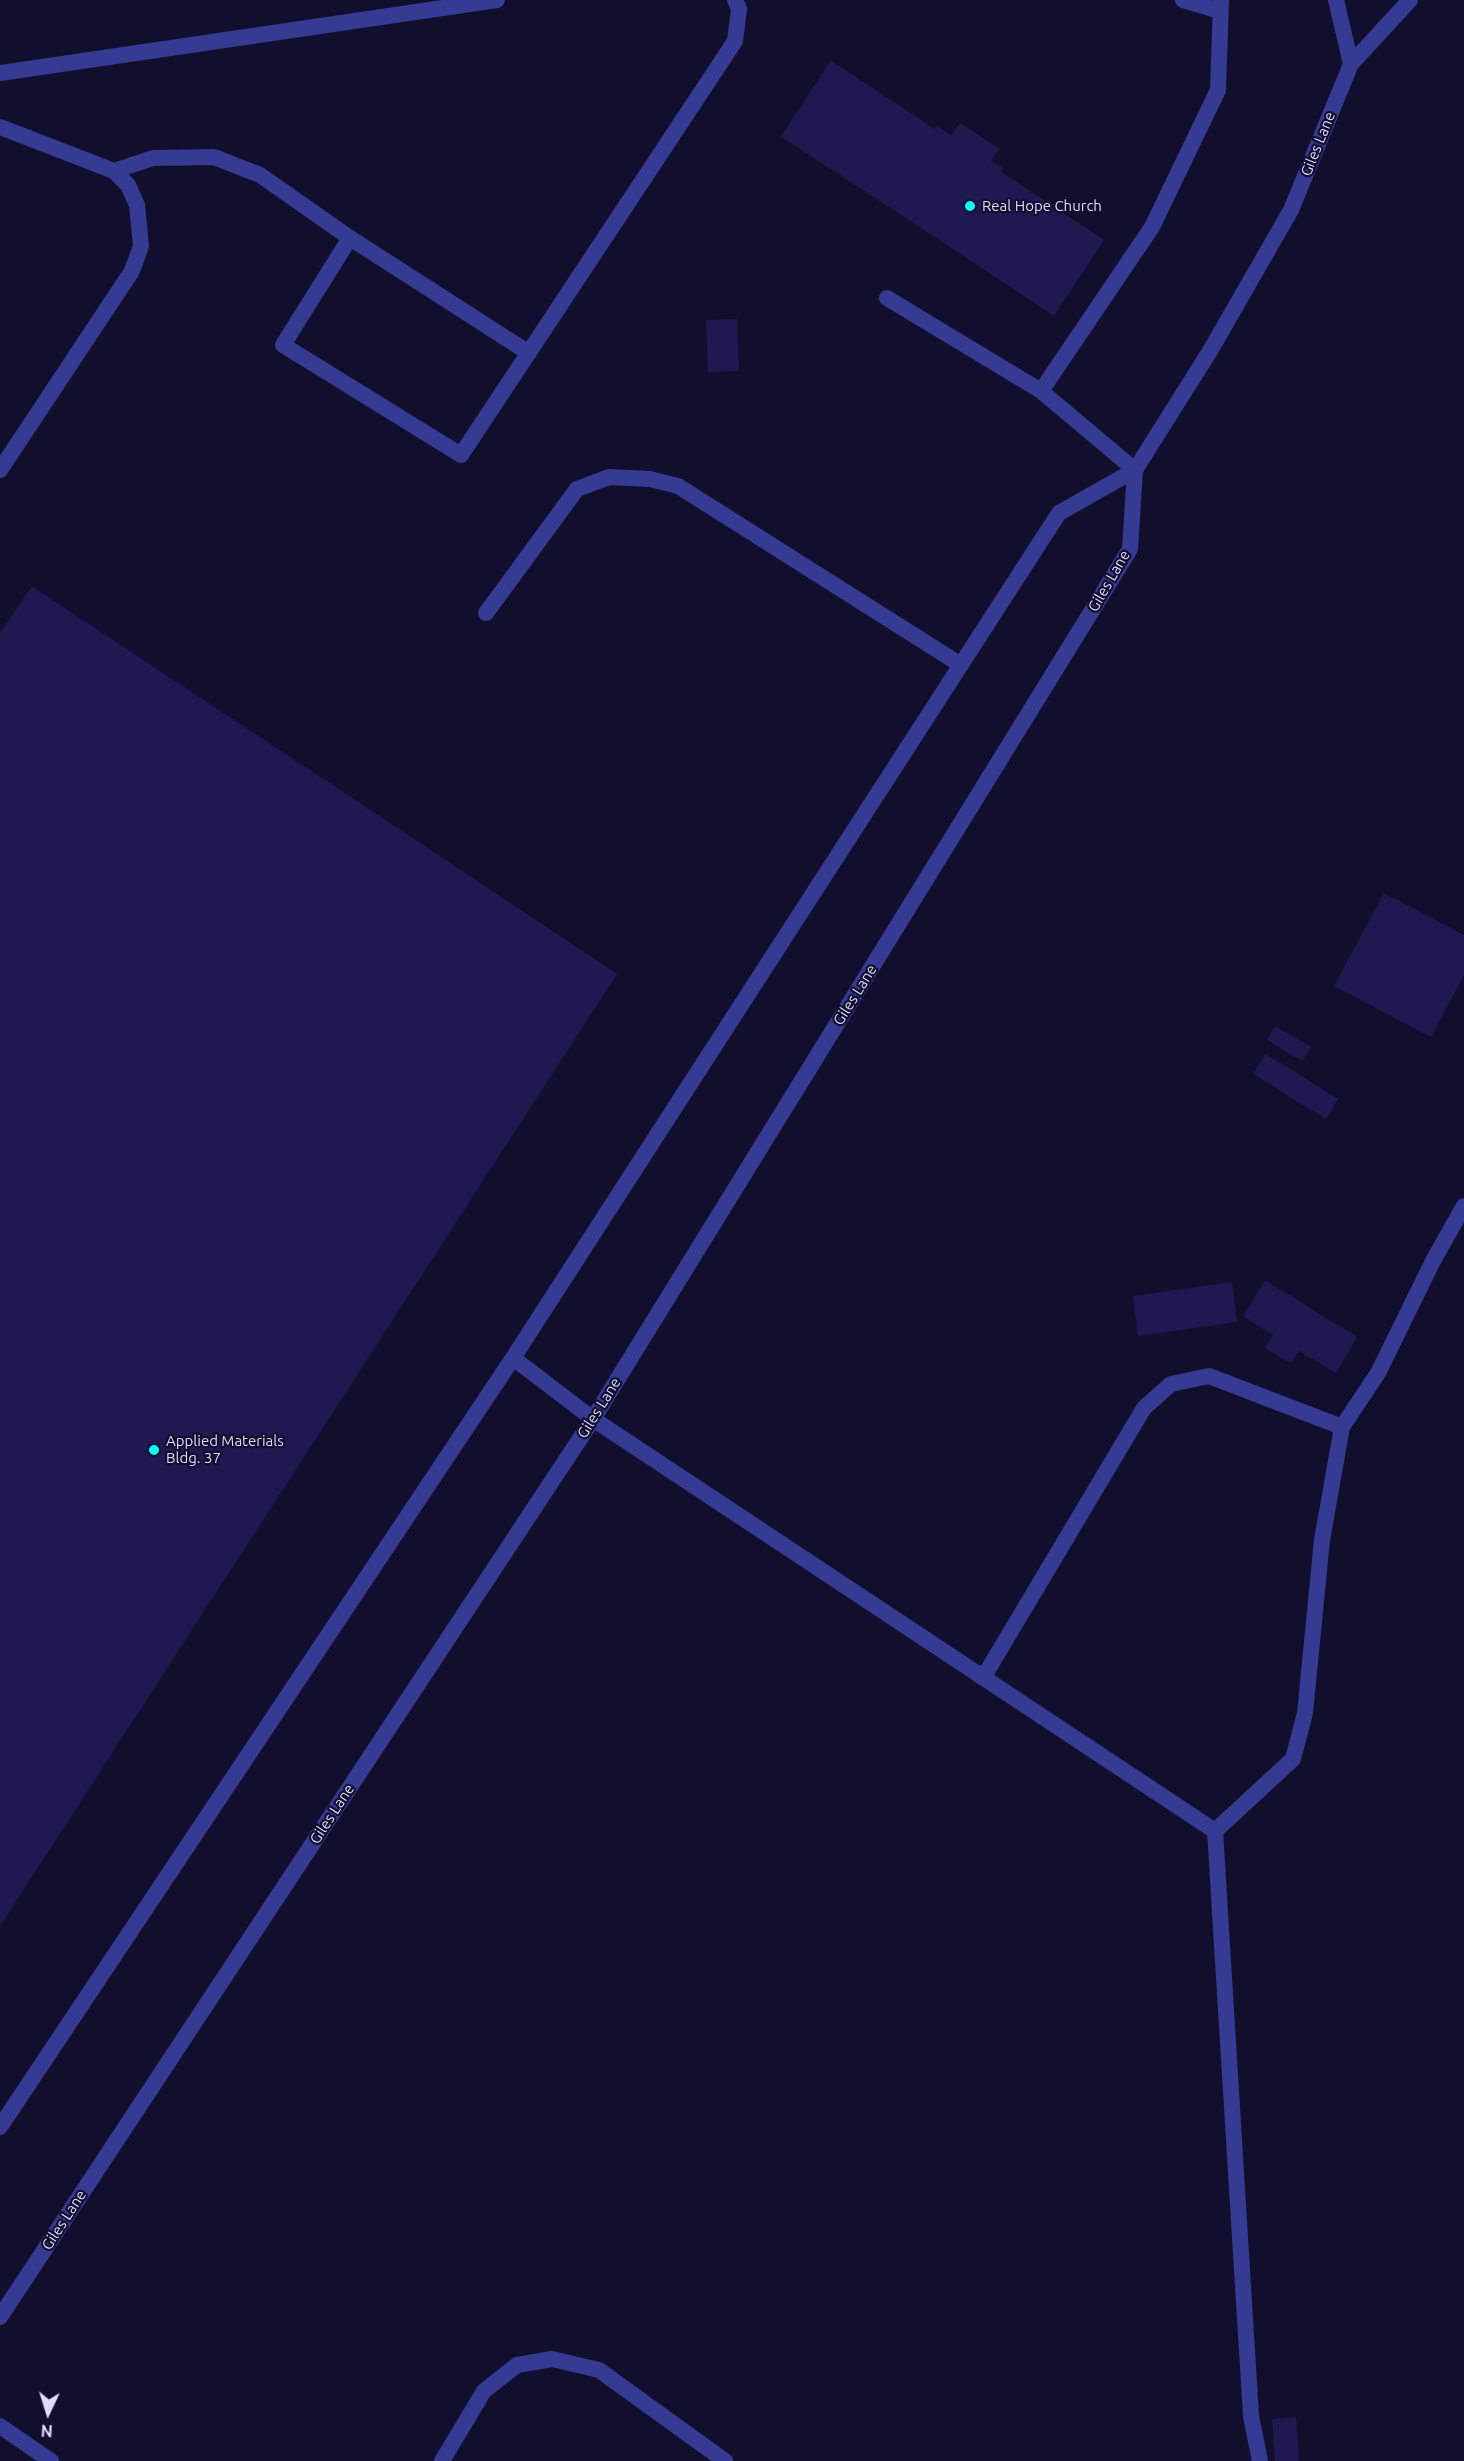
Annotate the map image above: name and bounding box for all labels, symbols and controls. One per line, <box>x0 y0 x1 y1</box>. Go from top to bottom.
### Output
street label: Giles Lane <box>1297 109 1339 179</box>
place label: Real Hope Church <box>982 197 1102 215</box>
marker: Real Hope Church <box>963 199 977 213</box>
street label: Giles Lane <box>1084 547 1134 615</box>
street label: Giles Lane <box>829 961 881 1029</box>
street label: Giles Lane <box>573 1374 625 1442</box>
place label: Applied Materials Bldg. 37 <box>166 1432 284 1467</box>
marker: Applied Materials Bldg. 37 <box>147 1443 161 1457</box>
street label: Giles Lane <box>306 1781 358 1847</box>
street label: Giles Lane <box>38 2187 90 2253</box>
north arrow <box>18 2383 78 2443</box>
text: N <box>40 2422 53 2440</box>

